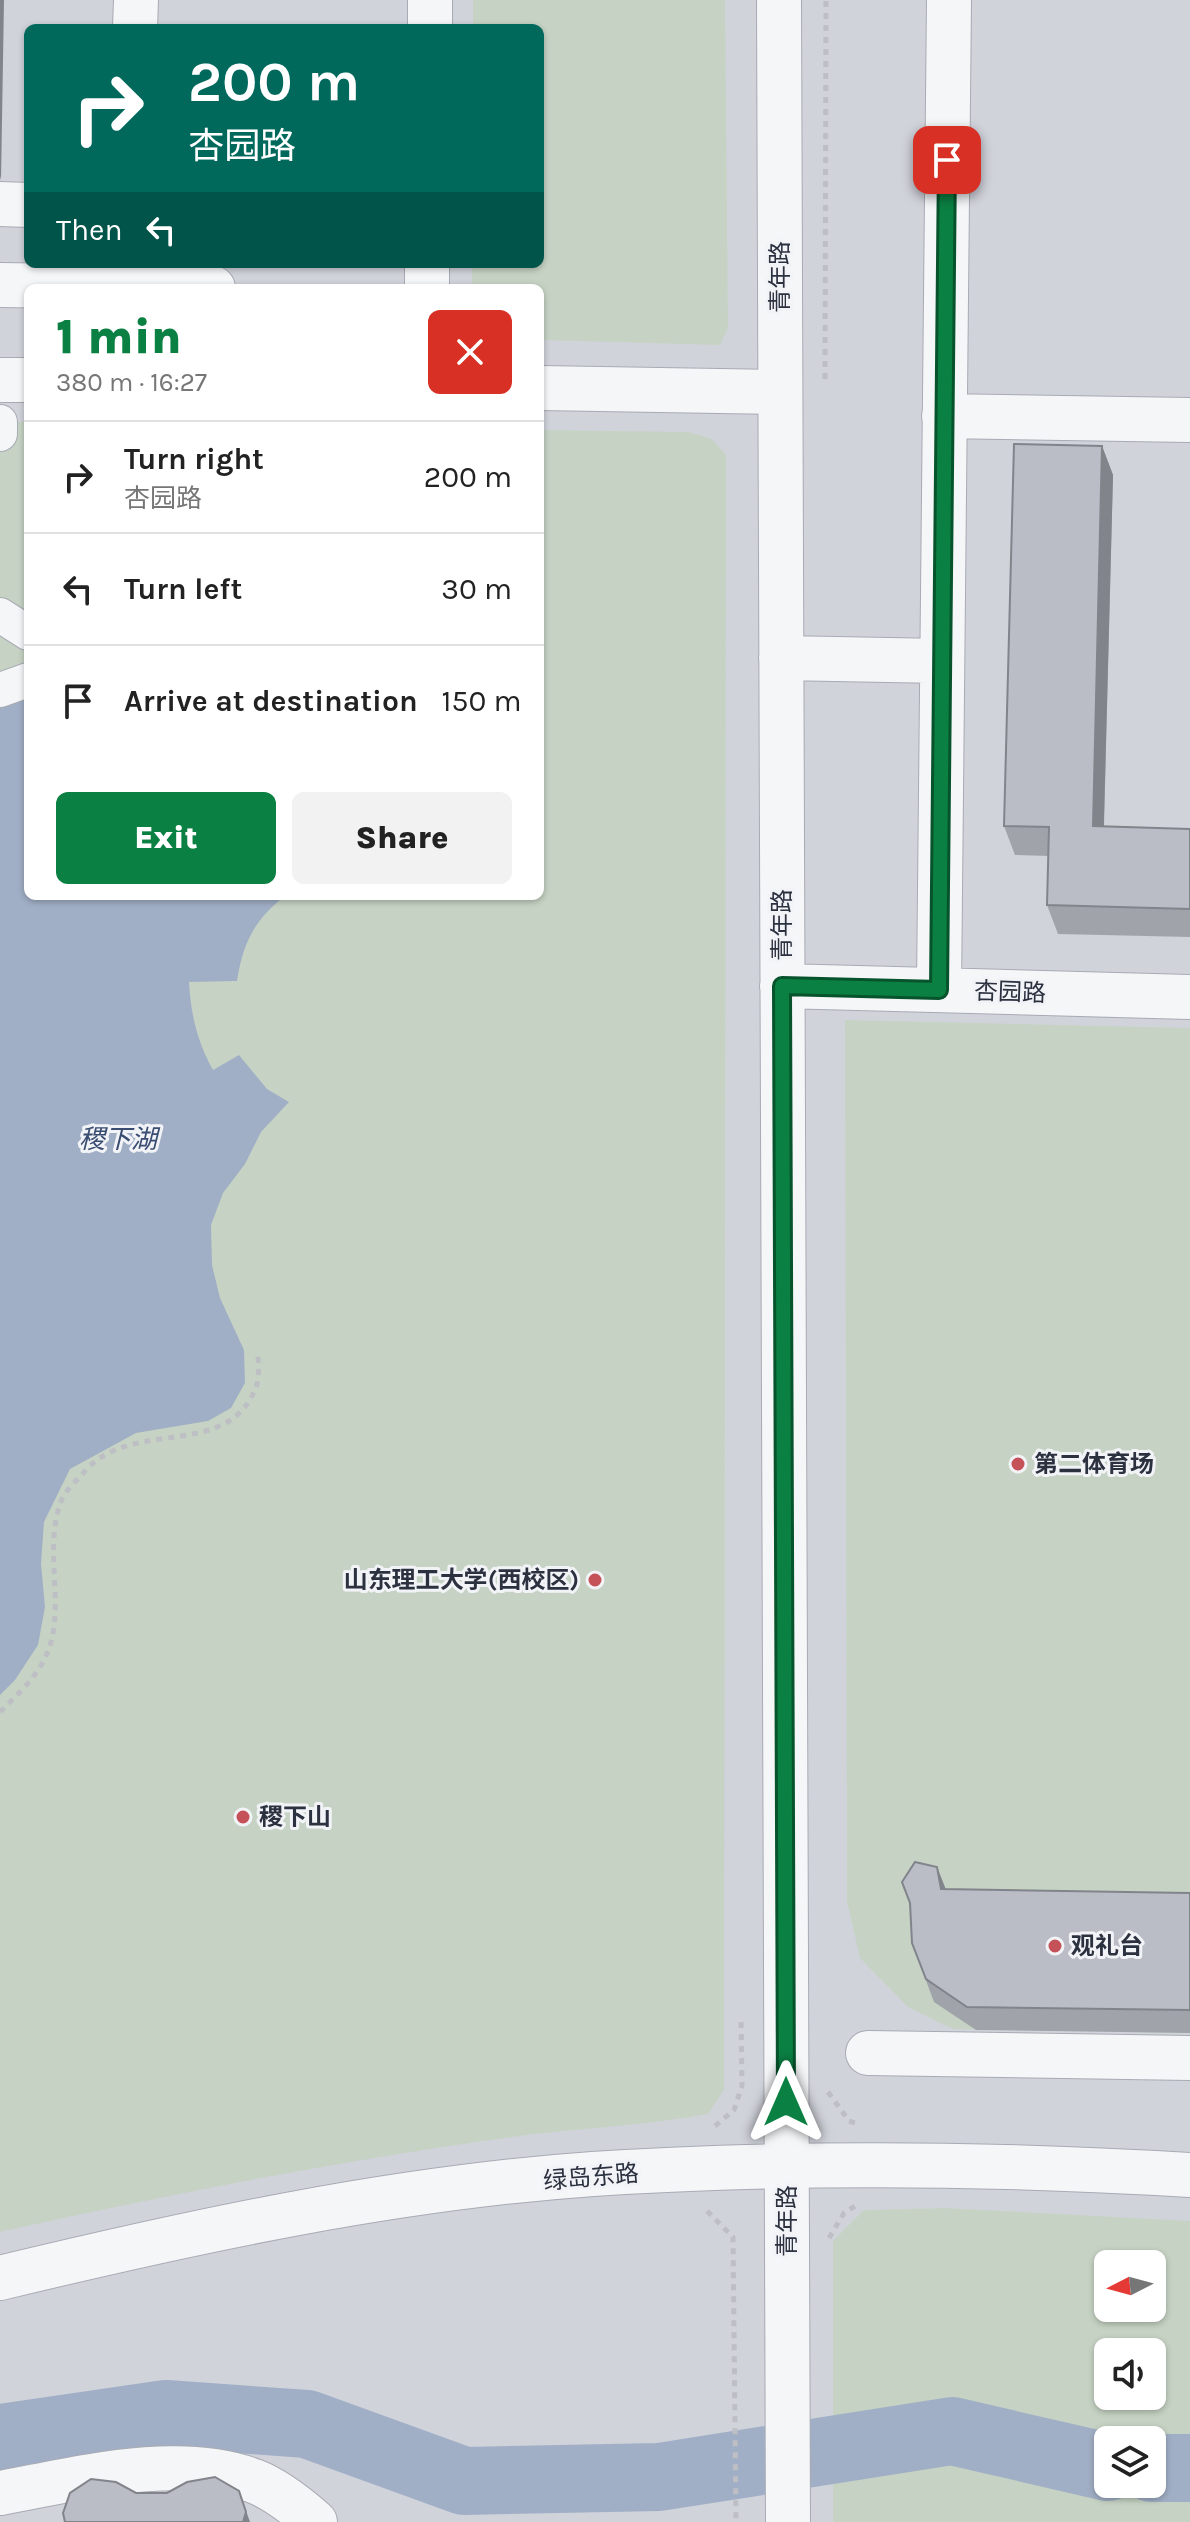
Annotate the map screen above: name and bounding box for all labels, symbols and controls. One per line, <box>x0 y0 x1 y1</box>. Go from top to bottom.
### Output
text: 200 m <box>188 49 360 114</box>
icon: right <box>56 56 160 160</box>
text: 杏园路 <box>188 125 296 167</box>
pin <box>913 126 981 194</box>
icon: arrive <box>925 138 969 182</box>
icon: left <box>139 208 183 252</box>
text: Then <box>56 212 123 248</box>
street label: 青年路 <box>766 241 794 313</box>
text: 1 min <box>56 309 182 365</box>
button: close <box>428 310 512 394</box>
text: 380 m · 16:27 <box>56 367 207 398</box>
text: Turn right <box>124 441 264 477</box>
icon: right <box>56 455 100 499</box>
text: 200 m <box>424 459 512 495</box>
text: 杏园路 <box>124 483 202 514</box>
icon: left <box>56 567 100 611</box>
text: Turn left <box>124 571 242 607</box>
text: 30 m <box>441 571 512 607</box>
icon: arrive <box>56 679 100 723</box>
text: Arrive at destination <box>124 683 418 719</box>
text: 150 m <box>442 683 521 719</box>
button: Exit <box>56 792 276 884</box>
button: Share <box>292 792 512 884</box>
street label: 青年路 <box>768 889 796 961</box>
street label: 杏园路 <box>974 977 1046 1007</box>
water label: 稷下湖 <box>79 1124 161 1155</box>
place label: 第二体育场 <box>1034 1450 1154 1478</box>
marker: 第二体育场 <box>1009 1455 1027 1473</box>
place label: 山东理工大学(西校区) <box>344 1566 579 1594</box>
marker: 山东理工大学(西校区) <box>586 1571 604 1589</box>
place label: 稷下山 <box>259 1803 331 1831</box>
marker: 稷下山 <box>234 1808 252 1826</box>
place label: 观礼台 <box>1071 1932 1143 1960</box>
marker: 观礼台 <box>1046 1937 1064 1955</box>
position arrow <box>744 2060 828 2144</box>
street label: 绿岛东路 <box>542 2159 640 2195</box>
street label: 青年路 <box>773 2185 801 2257</box>
north arrow <box>1094 2250 1166 2322</box>
map controls <box>1094 2250 1166 2498</box>
button: sound <box>1094 2338 1166 2410</box>
button: layers <box>1094 2426 1166 2498</box>

